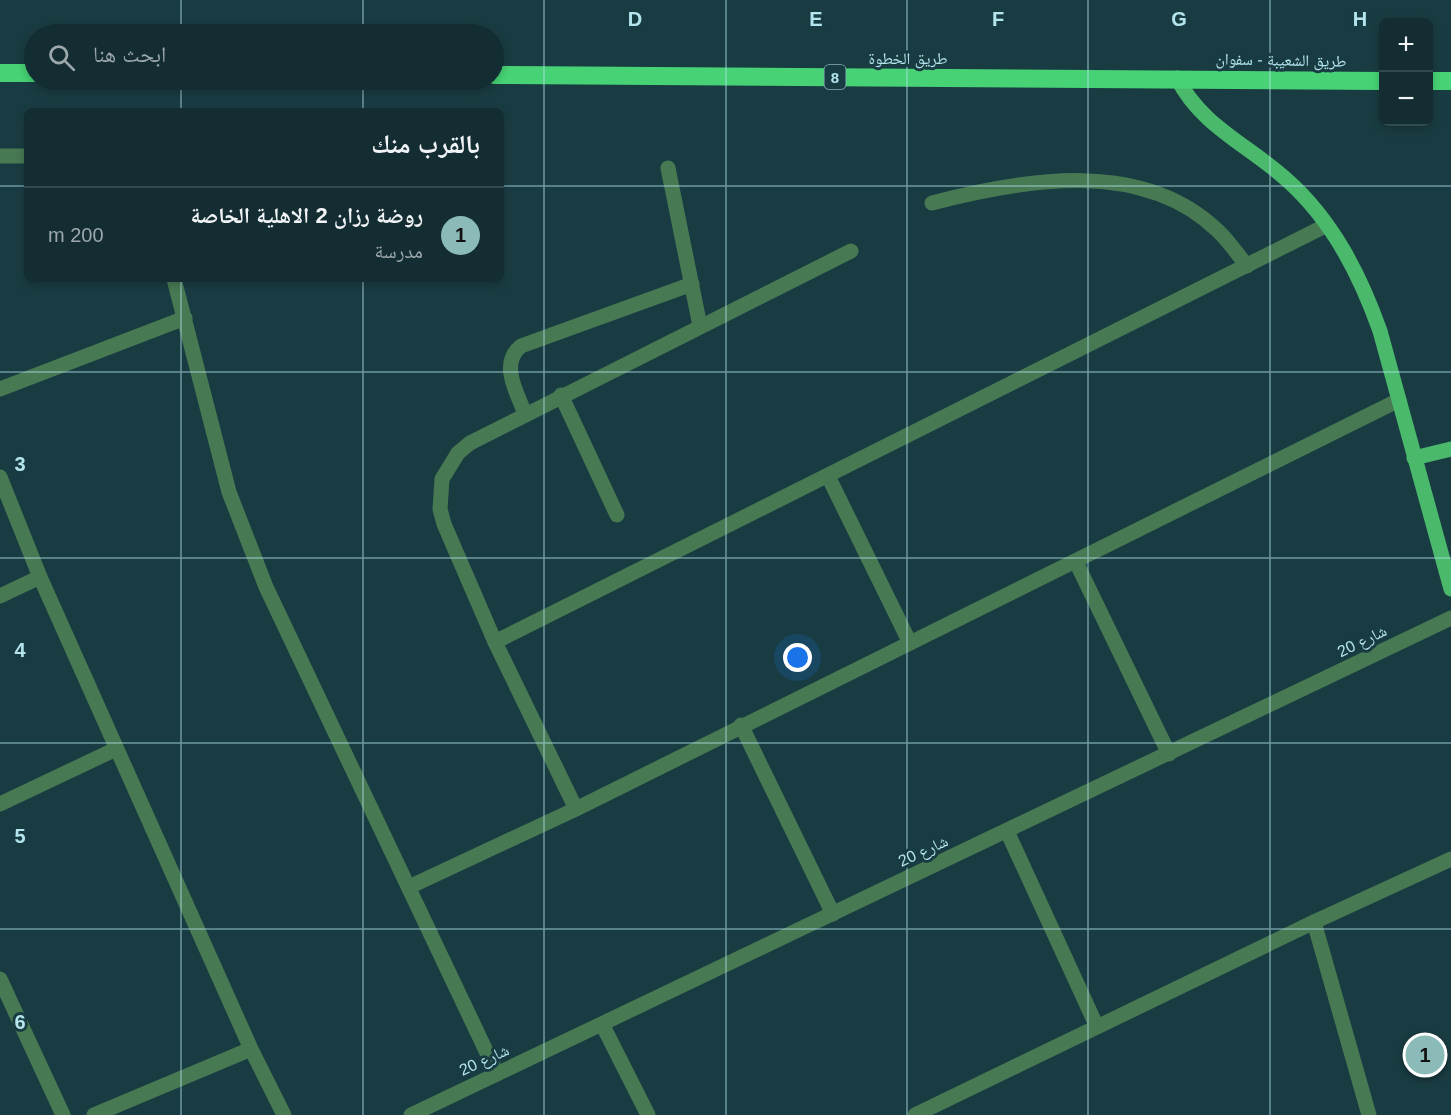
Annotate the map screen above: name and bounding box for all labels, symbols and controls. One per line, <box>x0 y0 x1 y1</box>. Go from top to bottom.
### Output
text: D <box>628 8 642 30</box>
text: E <box>809 8 823 30</box>
text: F <box>992 8 1004 30</box>
text: G <box>1171 8 1187 30</box>
text: H <box>1353 8 1367 30</box>
map controls <box>1379 18 1433 126</box>
button: + <box>1379 18 1433 72</box>
search box <box>24 24 504 90</box>
icon: search <box>45 41 78 74</box>
text: ابحث هنا <box>93 42 166 67</box>
street label: طريق الخطوة <box>868 50 948 69</box>
street label: طريق الشعيبة - سفوان <box>1215 50 1347 72</box>
road number: 8 <box>824 65 846 89</box>
button: − <box>1379 72 1433 126</box>
text: بالقرب منك <box>371 129 480 159</box>
text: روضة رزان 2 الاهلية الخاصة <box>190 203 423 228</box>
text: 200 m <box>48 224 104 246</box>
text: 1 <box>455 224 466 246</box>
text: مدرسة <box>374 240 423 262</box>
text: 3 <box>14 453 26 475</box>
street label: شارع 20 <box>1335 622 1390 662</box>
text: 4 <box>14 639 26 661</box>
your location <box>783 643 812 672</box>
text: 5 <box>14 825 26 847</box>
street label: شارع 20 <box>896 832 951 872</box>
text: 6 <box>14 1011 26 1033</box>
pin: 1 <box>1406 1032 1444 1078</box>
street label: شارع 20 <box>457 1041 512 1081</box>

